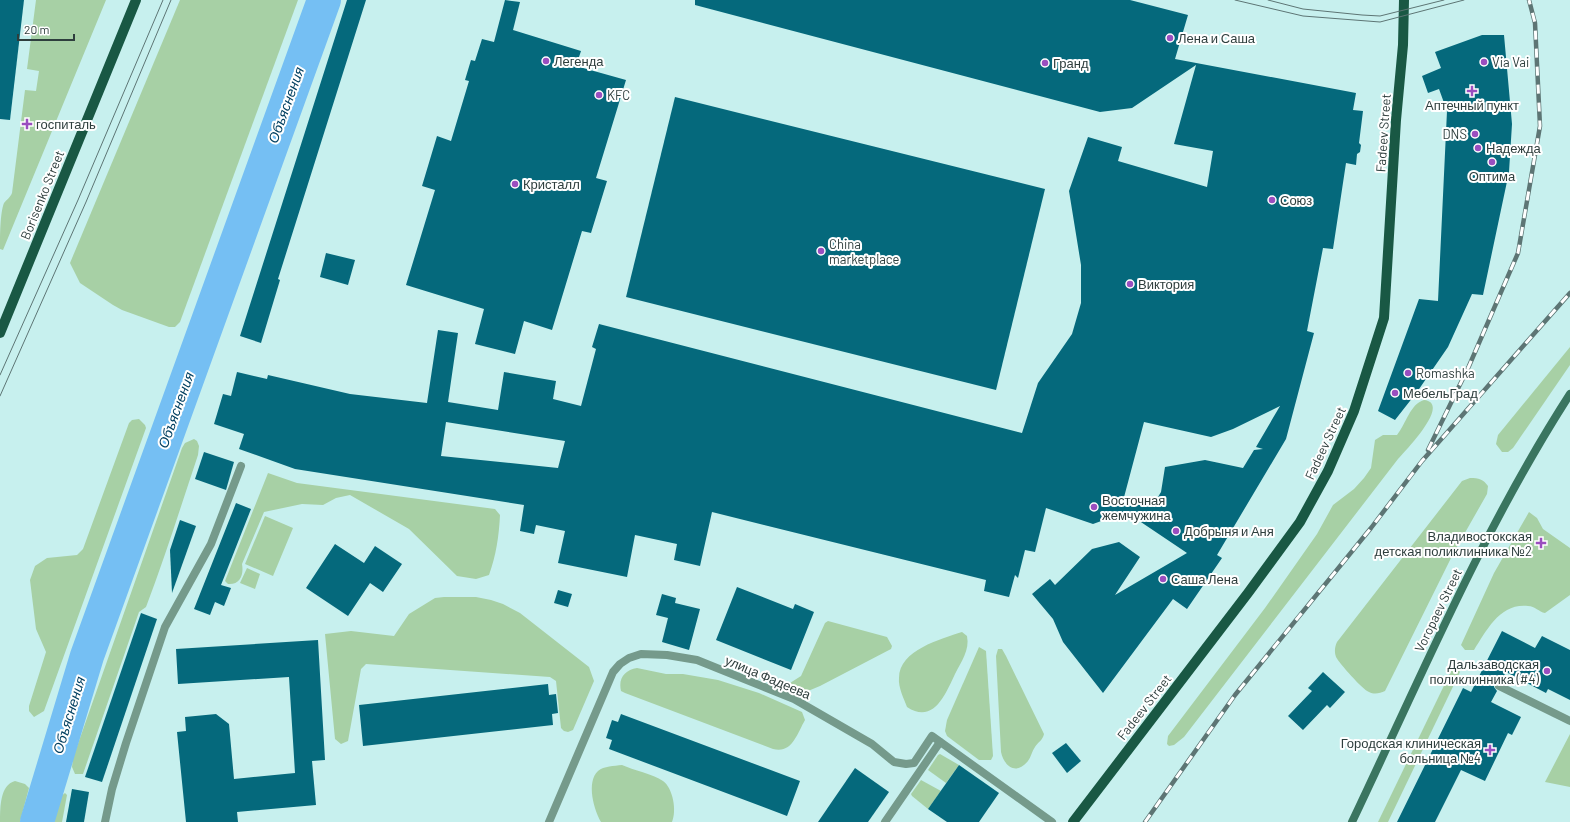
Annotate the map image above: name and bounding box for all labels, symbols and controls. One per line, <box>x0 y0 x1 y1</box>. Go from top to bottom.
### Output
scale bar <box>18 16 74 42</box>
text: 20 m <box>24 22 50 36</box>
place label: Лена и Саша <box>1178 30 1256 46</box>
marker: Лена и Саша <box>1165 33 1175 43</box>
place label: Легенда <box>554 53 604 69</box>
place label: Via Vai <box>1492 54 1529 70</box>
place label: Гранд <box>1053 55 1089 71</box>
marker: Легенда <box>541 56 551 66</box>
marker: Via Vai <box>1479 57 1489 67</box>
marker: Гранд <box>1040 58 1050 68</box>
water label: Объяснения <box>264 64 307 145</box>
marker: Аптечный пункт <box>1467 86 1477 96</box>
place label: KFC <box>607 87 630 103</box>
marker: KFC <box>594 90 604 100</box>
street label: Fadeev Street <box>1372 93 1394 173</box>
place label: Аптечный пункт <box>1425 97 1519 113</box>
place label: госпиталь <box>36 116 96 132</box>
marker: госпиталь <box>21 118 33 130</box>
place label: DNS <box>1443 126 1467 142</box>
marker: DNS <box>1470 129 1480 139</box>
place label: Надежда <box>1486 140 1542 156</box>
marker: Надежда <box>1473 143 1483 153</box>
street label: Borisenko Street <box>17 148 67 242</box>
marker: Оптима <box>1487 157 1497 167</box>
place label: Оптима <box>1469 168 1516 184</box>
place label: Кристалл <box>523 176 580 192</box>
marker: Кристалл <box>510 179 520 189</box>
place label: Союз <box>1280 192 1312 208</box>
marker: Союз <box>1267 195 1277 205</box>
place label: China marketplace <box>829 236 899 267</box>
marker: China marketplace <box>816 246 826 256</box>
place label: Виктория <box>1138 276 1194 292</box>
marker: Виктория <box>1125 279 1135 289</box>
place label: Romashka <box>1416 365 1475 381</box>
marker: Romashka <box>1403 368 1413 378</box>
water label: Объяснения <box>154 369 197 450</box>
place label: МебельГрад <box>1403 385 1478 401</box>
marker: МебельГрад <box>1390 388 1400 398</box>
street label: Fadeev Street <box>1301 404 1349 482</box>
place label: Восточная жемчужина <box>1102 492 1171 523</box>
marker: Восточная жемчужина <box>1089 502 1099 512</box>
place label: Добрыня и Аня <box>1184 523 1274 539</box>
marker: Добрыня и Аня <box>1171 526 1181 536</box>
place label: Владивостокская детская поликлинника №2 <box>1375 528 1532 559</box>
marker: Владивостокская детская поликлинника №2 <box>1535 537 1547 549</box>
street label: Voropaev Street <box>1411 566 1465 654</box>
place label: Саша Лена <box>1171 571 1239 587</box>
marker: Саша Лена <box>1158 574 1168 584</box>
street label: улица Фадеева <box>723 652 814 703</box>
place label: Дальзаводская поликлинника (#4) <box>1430 656 1540 687</box>
marker: Дальзаводская поликлинника (#4) <box>1542 666 1552 676</box>
street label: Fadeev Street <box>1113 671 1175 743</box>
water label: Объяснения <box>49 674 88 756</box>
place label: Городская клиническая больница №4 <box>1341 735 1481 766</box>
marker: Городская клиническая больница №4 <box>1484 744 1496 756</box>

